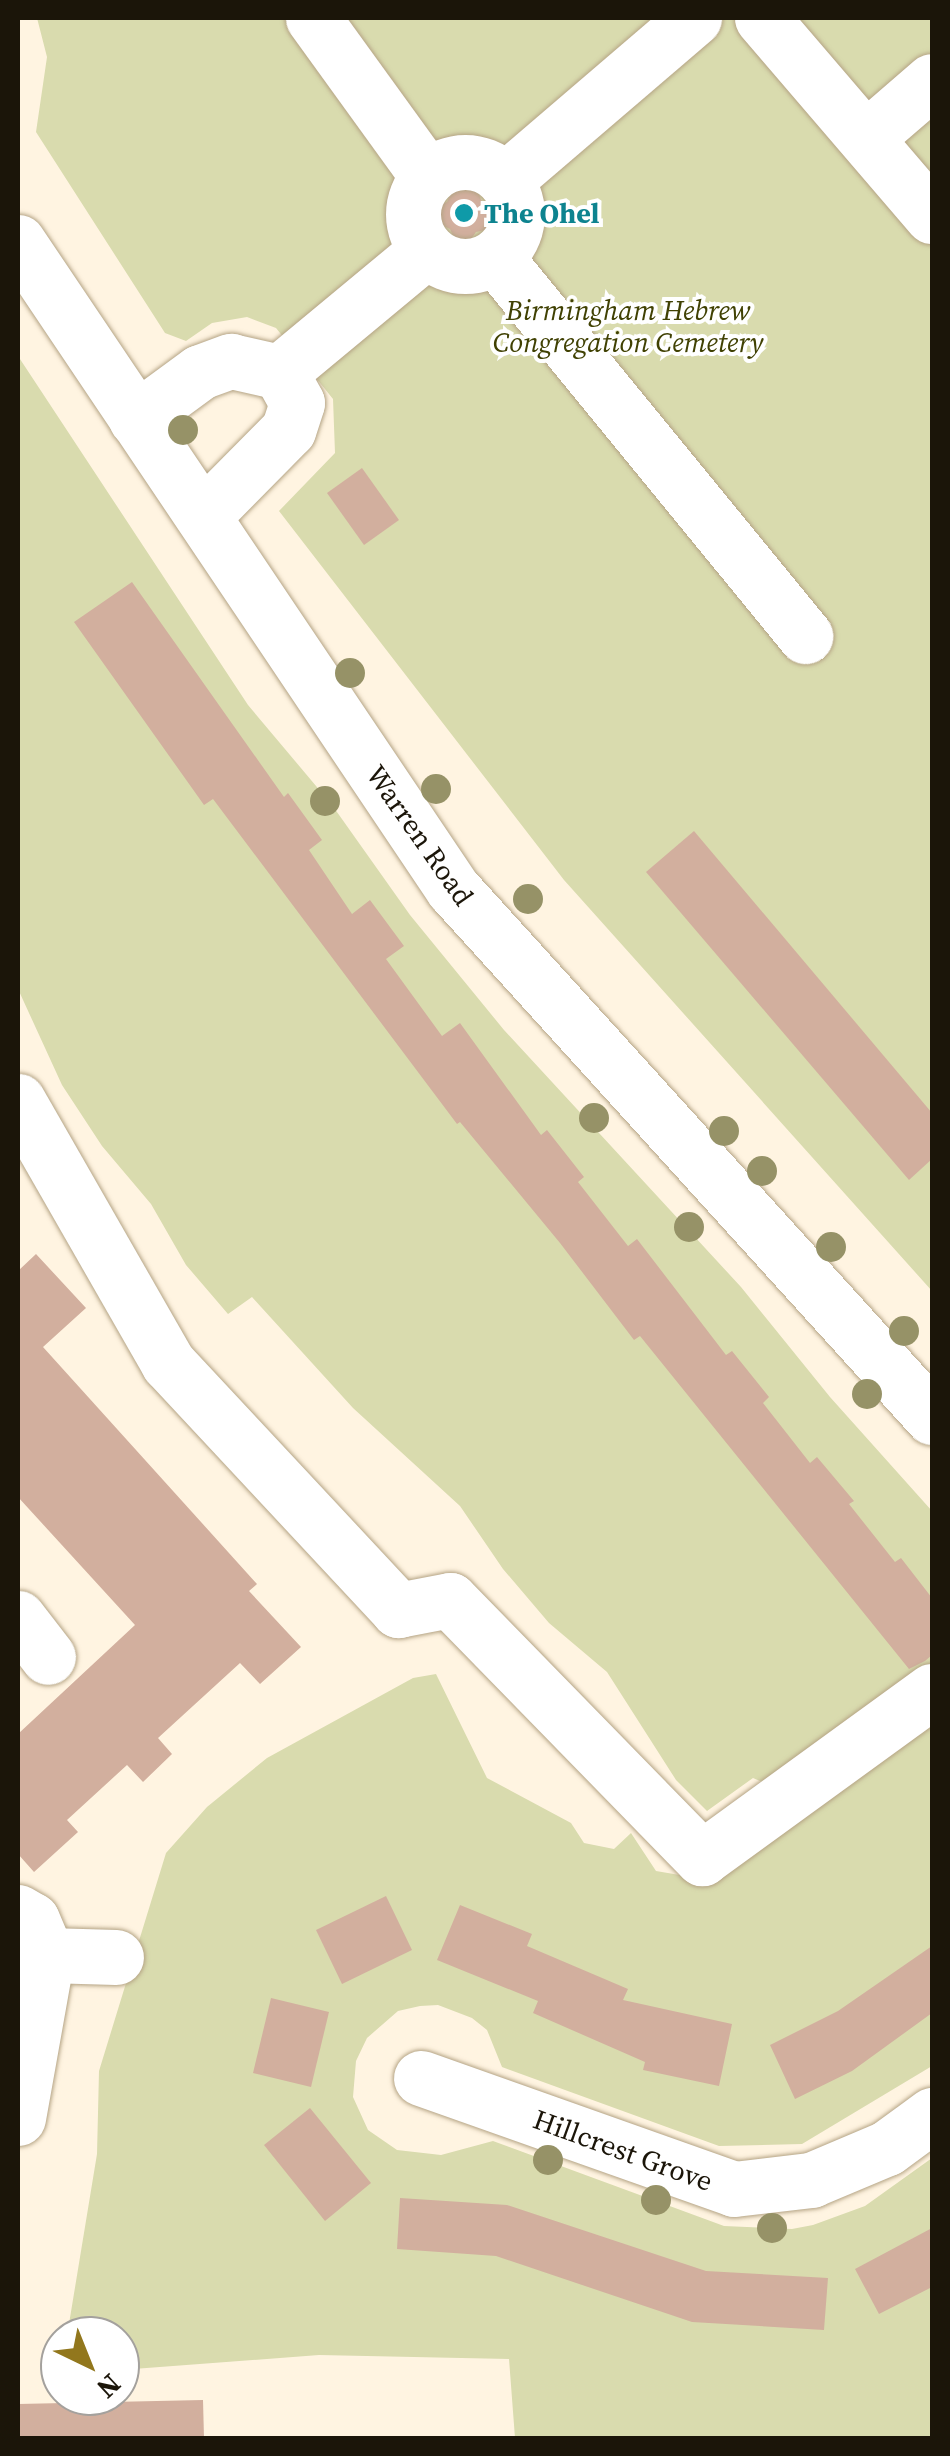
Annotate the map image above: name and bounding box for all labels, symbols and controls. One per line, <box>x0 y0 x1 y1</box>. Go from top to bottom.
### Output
place label: The Ohel <box>484 196 599 230</box>
marker: The Ohel <box>453 202 475 224</box>
park label: Birmingham Hebrew Congregation Cemetery <box>493 293 763 359</box>
street label: Warren Road <box>359 758 481 912</box>
street label: Hillcrest Grove <box>529 2102 717 2198</box>
north arrow <box>40 2316 140 2416</box>
text: N <box>89 2366 130 2407</box>

